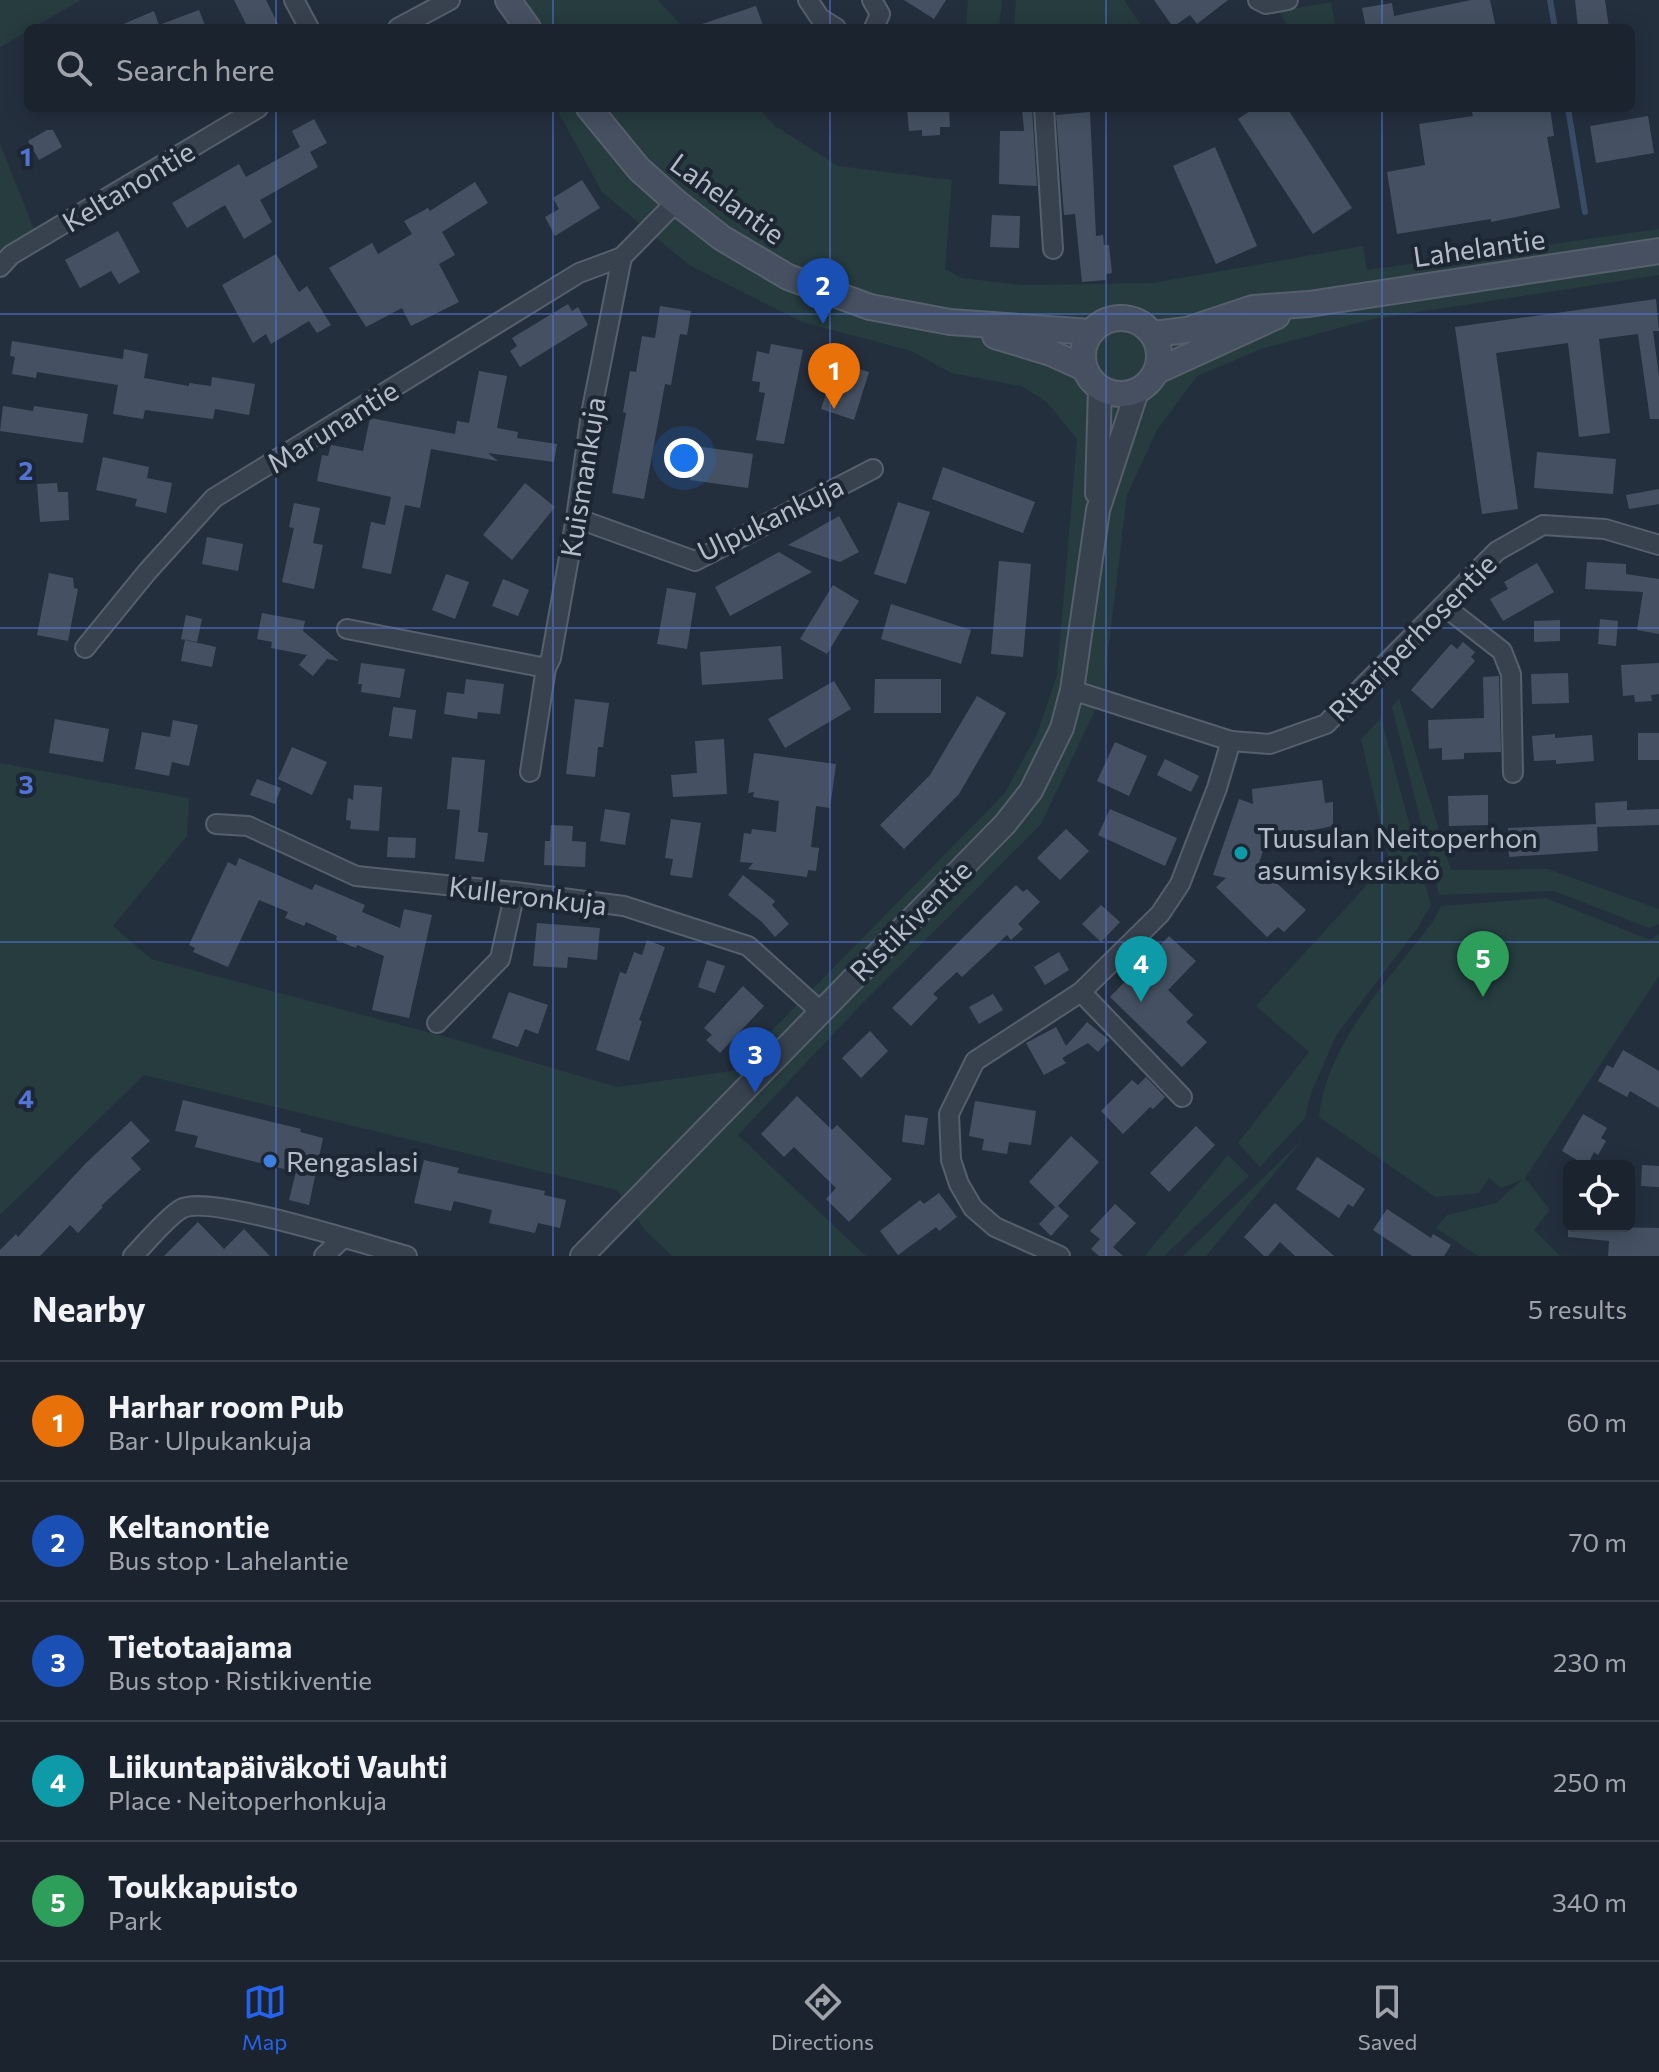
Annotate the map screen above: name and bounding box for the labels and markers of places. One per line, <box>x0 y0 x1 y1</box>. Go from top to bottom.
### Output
pin: 2 <box>797 258 849 324</box>
pin: 1 <box>808 343 860 409</box>
place label: Tuusulan Neitoperhon asumisyksikkö <box>1257 820 1538 886</box>
marker: Tuusulan Neitoperhon asumisyksikkö <box>1232 844 1250 862</box>
pin: 5 <box>1457 931 1509 997</box>
pin: 4 <box>1115 936 1167 1002</box>
pin: 3 <box>729 1027 781 1093</box>
place label: Rengaslasi <box>286 1144 419 1178</box>
marker: Rengaslasi <box>261 1152 279 1170</box>

